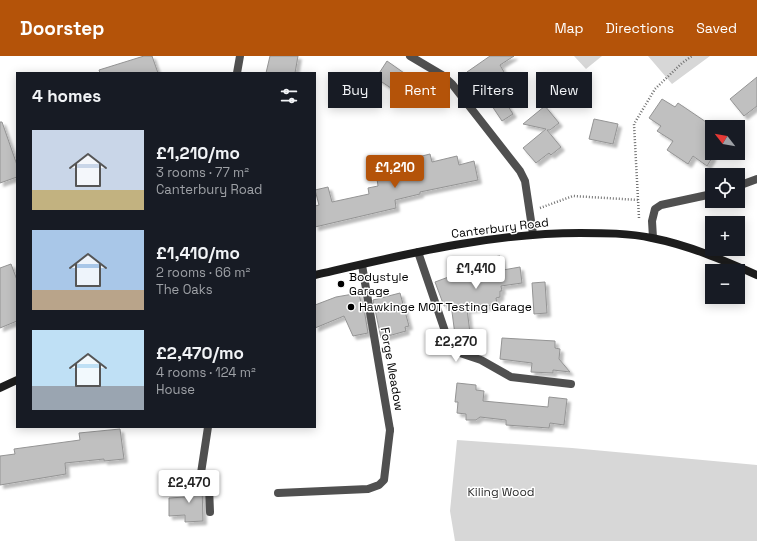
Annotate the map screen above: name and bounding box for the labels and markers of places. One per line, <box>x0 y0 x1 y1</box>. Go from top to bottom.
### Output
pin: £1,210 <box>362 155 428 189</box>
pin: £1,410 <box>443 256 509 290</box>
place label: Bodystyle Garage <box>349 269 409 299</box>
marker: Bodystyle Garage <box>336 279 346 289</box>
place label: Hawkinge MOT Testing Garage <box>359 299 532 315</box>
marker: Hawkinge MOT Testing Garage <box>346 302 356 312</box>
pin: £2,270 <box>423 329 489 363</box>
pin: £2,470 <box>156 470 222 504</box>

